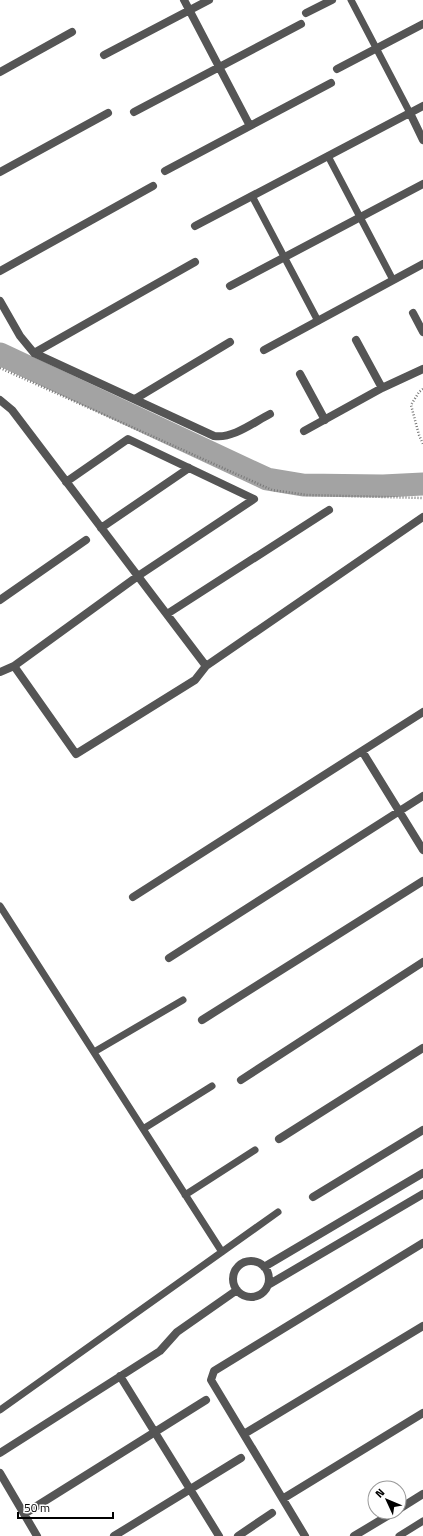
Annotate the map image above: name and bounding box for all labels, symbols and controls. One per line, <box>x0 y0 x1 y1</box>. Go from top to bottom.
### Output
north arrow <box>367 1480 407 1520</box>
text: N <box>371 1485 388 1501</box>
scale bar <box>18 1494 113 1520</box>
text: 50 m <box>24 1498 50 1517</box>

